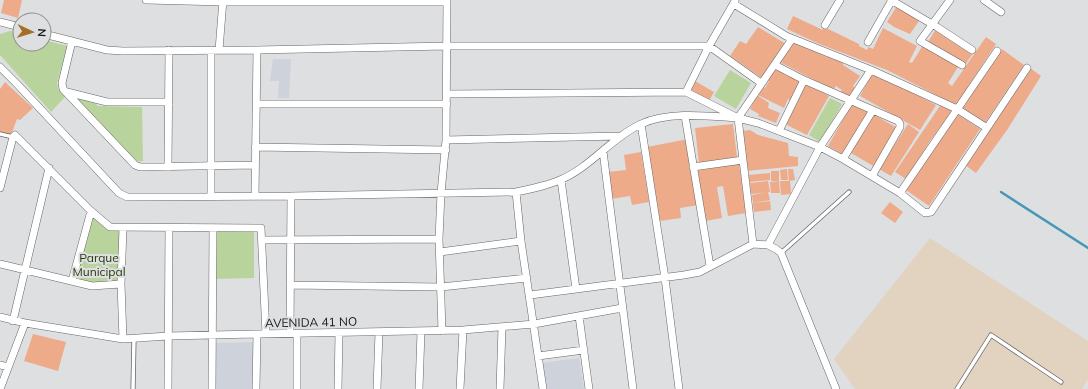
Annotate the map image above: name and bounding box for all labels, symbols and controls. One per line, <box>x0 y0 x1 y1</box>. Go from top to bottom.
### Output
north arrow <box>12 12 52 52</box>
text: N <box>35 28 49 37</box>
park label: Parque Municipal <box>72 250 126 279</box>
street label: AVENIDA 41 NO <box>265 314 357 330</box>

